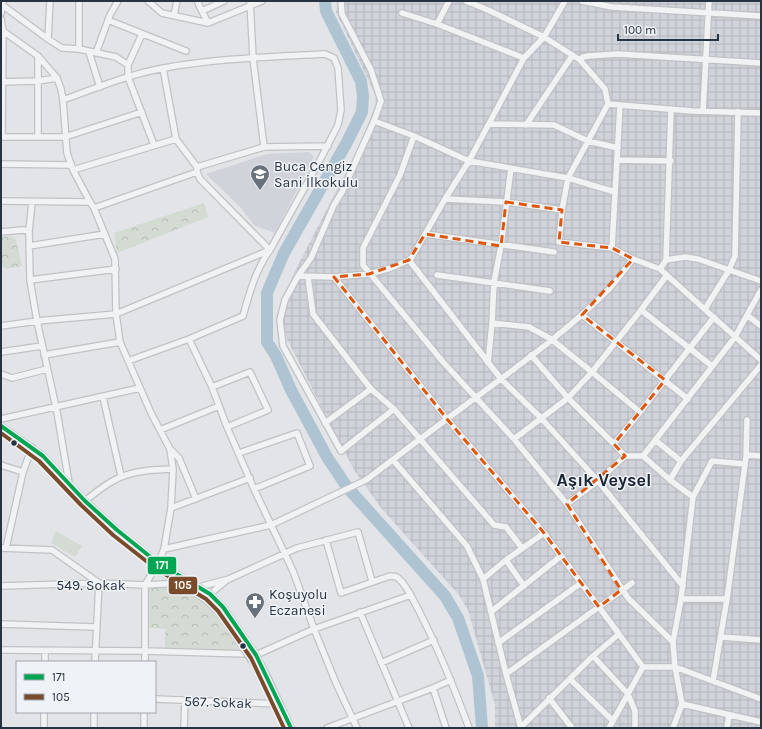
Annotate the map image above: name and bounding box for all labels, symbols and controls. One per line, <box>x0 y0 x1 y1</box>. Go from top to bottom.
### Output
scale bar <box>618 16 718 42</box>
text: 100 m <box>624 23 656 37</box>
place label: Buca Cengiz Sani İlkokulu <box>274 158 358 191</box>
school or university icon: Buca Cengiz Sani İlkokulu <box>249 163 271 191</box>
unlabelled marker <box>9 438 19 448</box>
district label: Aşık Veysel <box>556 469 652 491</box>
line badge: 171 <box>147 556 177 575</box>
text: 171 <box>155 559 169 572</box>
line badge: 105 <box>168 576 198 595</box>
street label: 549. Sokak <box>56 577 126 594</box>
text: 105 <box>174 579 192 592</box>
place label: Koşuyolu Eczanesi <box>269 586 328 619</box>
pharmacy icon: Koşuyolu Eczanesi <box>244 591 266 619</box>
unlabelled marker <box>238 641 248 651</box>
legend <box>16 661 156 713</box>
text: 171 <box>52 670 66 684</box>
text: 105 <box>52 690 70 704</box>
street label: 567. Sokak <box>184 693 252 712</box>

